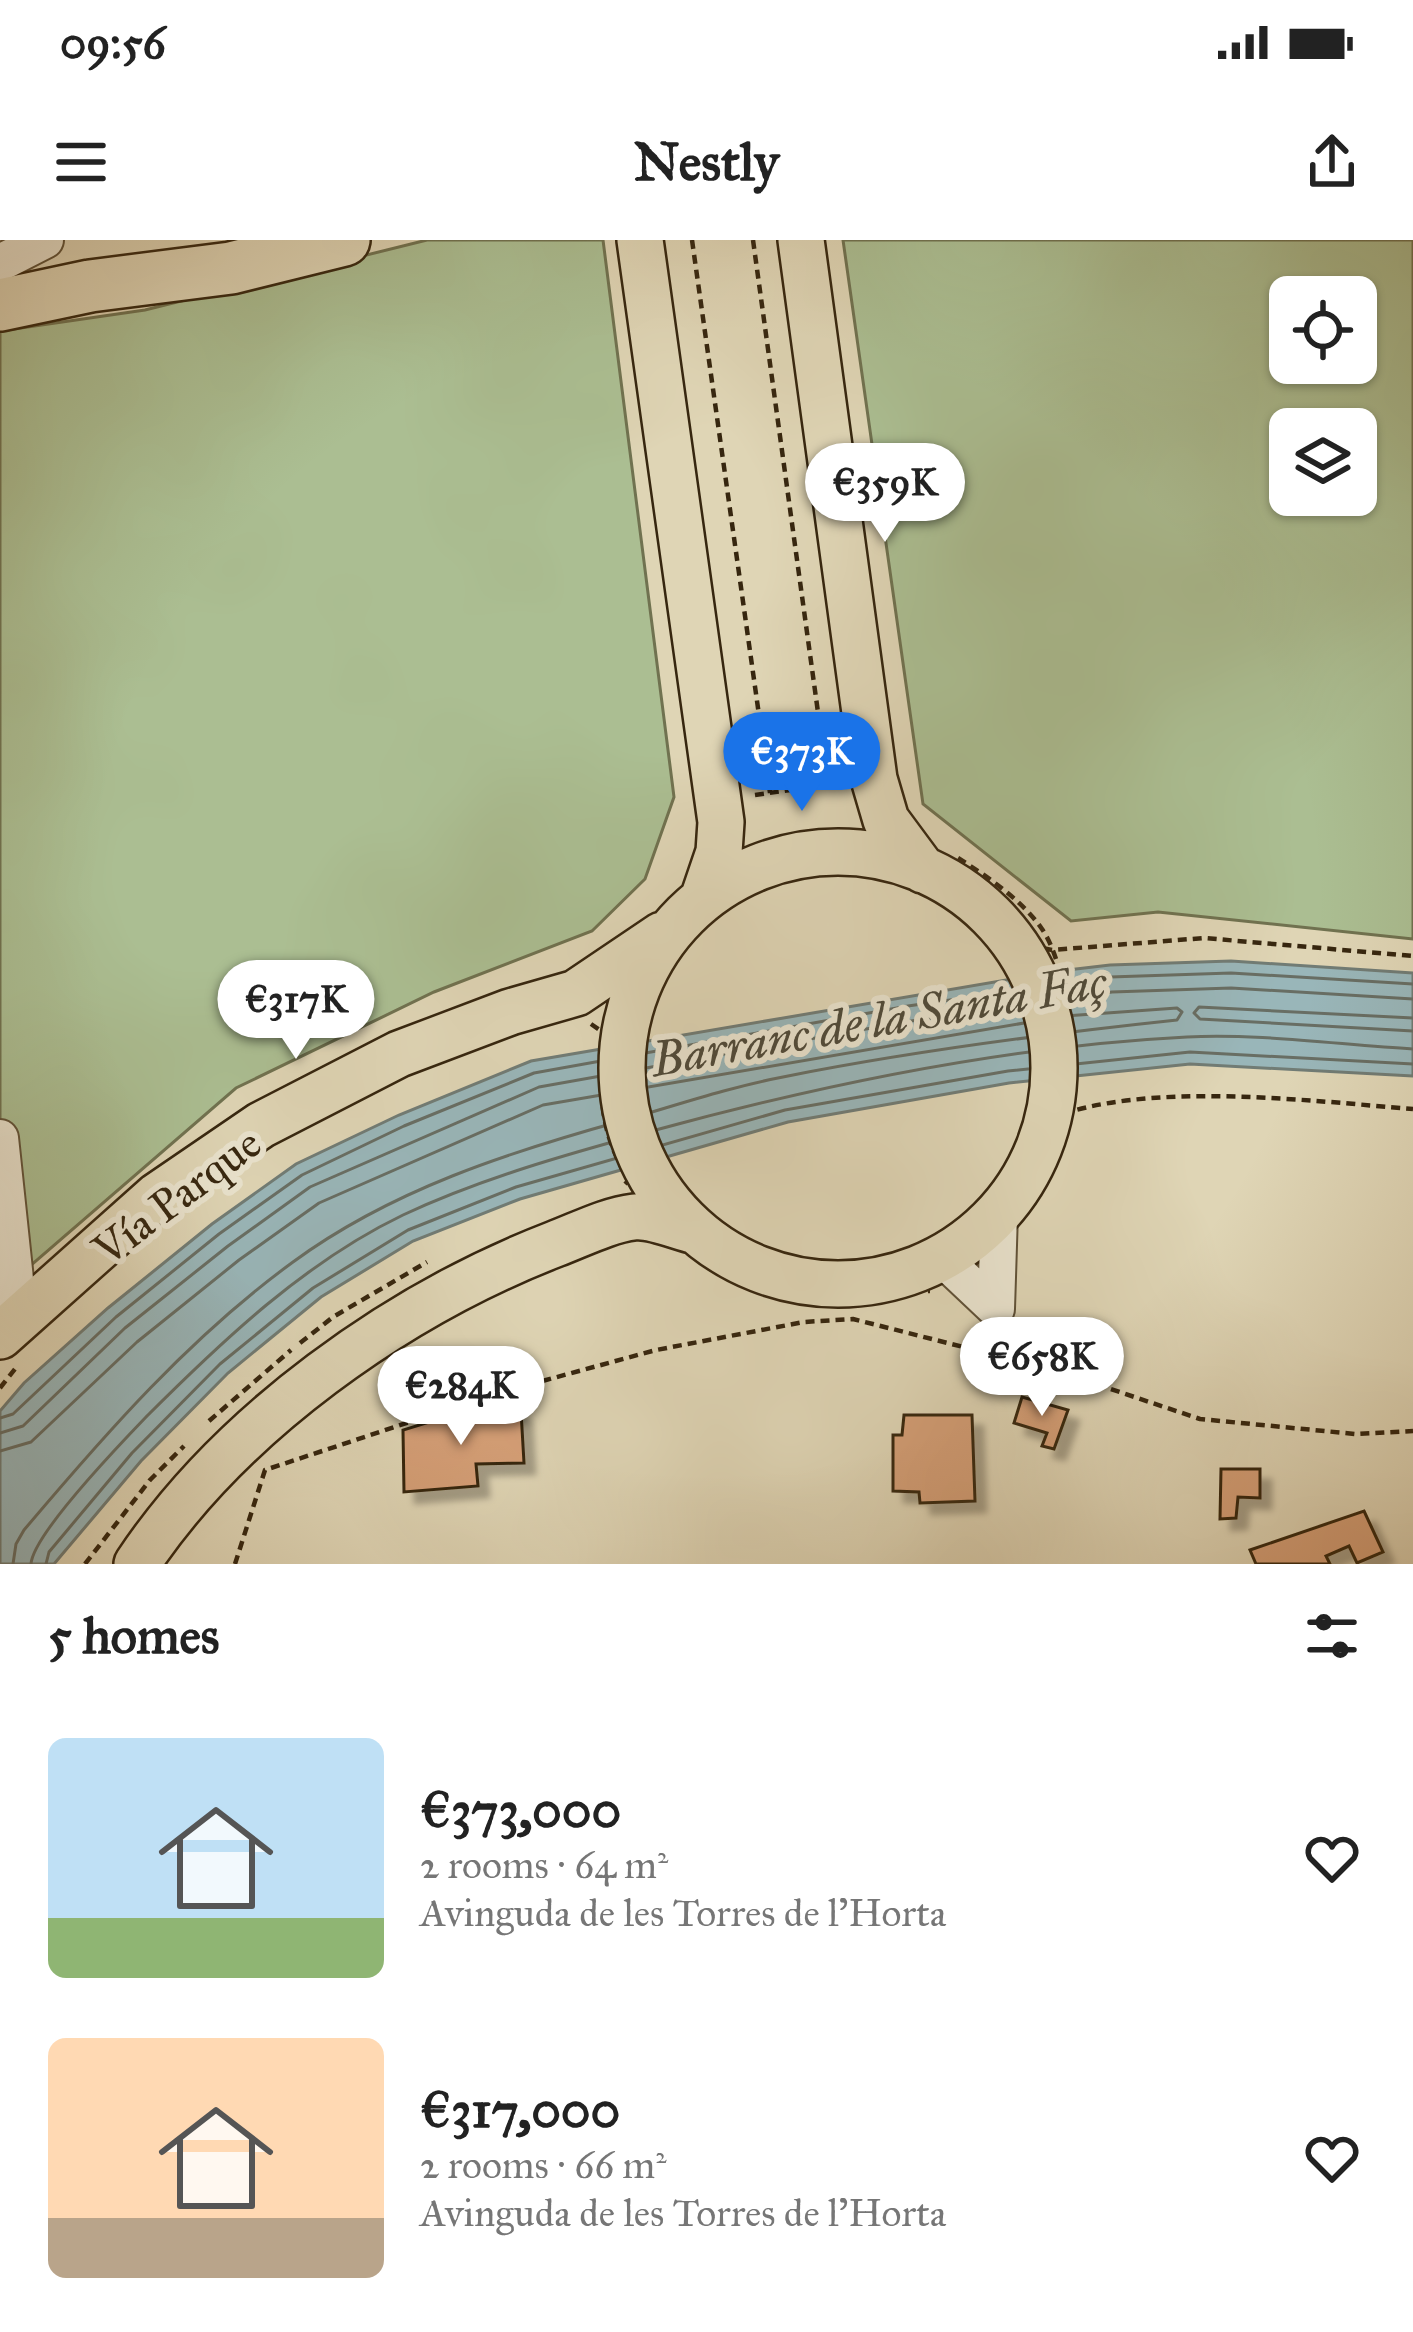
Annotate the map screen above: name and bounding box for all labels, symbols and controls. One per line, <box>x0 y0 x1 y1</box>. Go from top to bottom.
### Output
text: 09:56 <box>60 15 166 70</box>
icon: menu <box>48 129 114 195</box>
text: Nestly <box>634 129 779 195</box>
icon: share <box>1299 129 1365 195</box>
map controls <box>1269 276 1377 516</box>
button: locate <box>1269 276 1377 384</box>
button: layers <box>1269 408 1377 516</box>
pin: €359K <box>801 443 969 545</box>
text: €359K <box>832 458 938 506</box>
pin: €373K <box>718 712 886 814</box>
text: €373K <box>750 727 854 775</box>
water label: Barranc de la Santa Faç <box>645 951 1113 1089</box>
pin: €317K <box>212 960 380 1062</box>
text: €317K <box>244 975 348 1023</box>
street label: Vía Parque <box>81 1115 272 1278</box>
pin: €658K <box>958 1317 1126 1419</box>
text: €658K <box>987 1332 1097 1380</box>
pin: €284K <box>377 1346 545 1448</box>
text: €284K <box>404 1361 518 1409</box>
icon: filters <box>1299 1603 1365 1669</box>
text: 5 homes <box>48 1605 219 1667</box>
text: €373,000 <box>420 1779 621 1841</box>
icon: home <box>144 1786 288 1930</box>
icon: heart <box>1299 1825 1365 1891</box>
text: 2 rooms · 64 m² <box>420 1841 668 1889</box>
text: Avinguda de les Torres de l'Horta <box>420 1889 946 1937</box>
text: €317,000 <box>420 2079 620 2141</box>
icon: home <box>144 2086 288 2230</box>
icon: heart <box>1299 2125 1365 2191</box>
text: 2 rooms · 66 m² <box>420 2141 667 2189</box>
text: Avinguda de les Torres de l'Horta <box>420 2189 946 2237</box>

